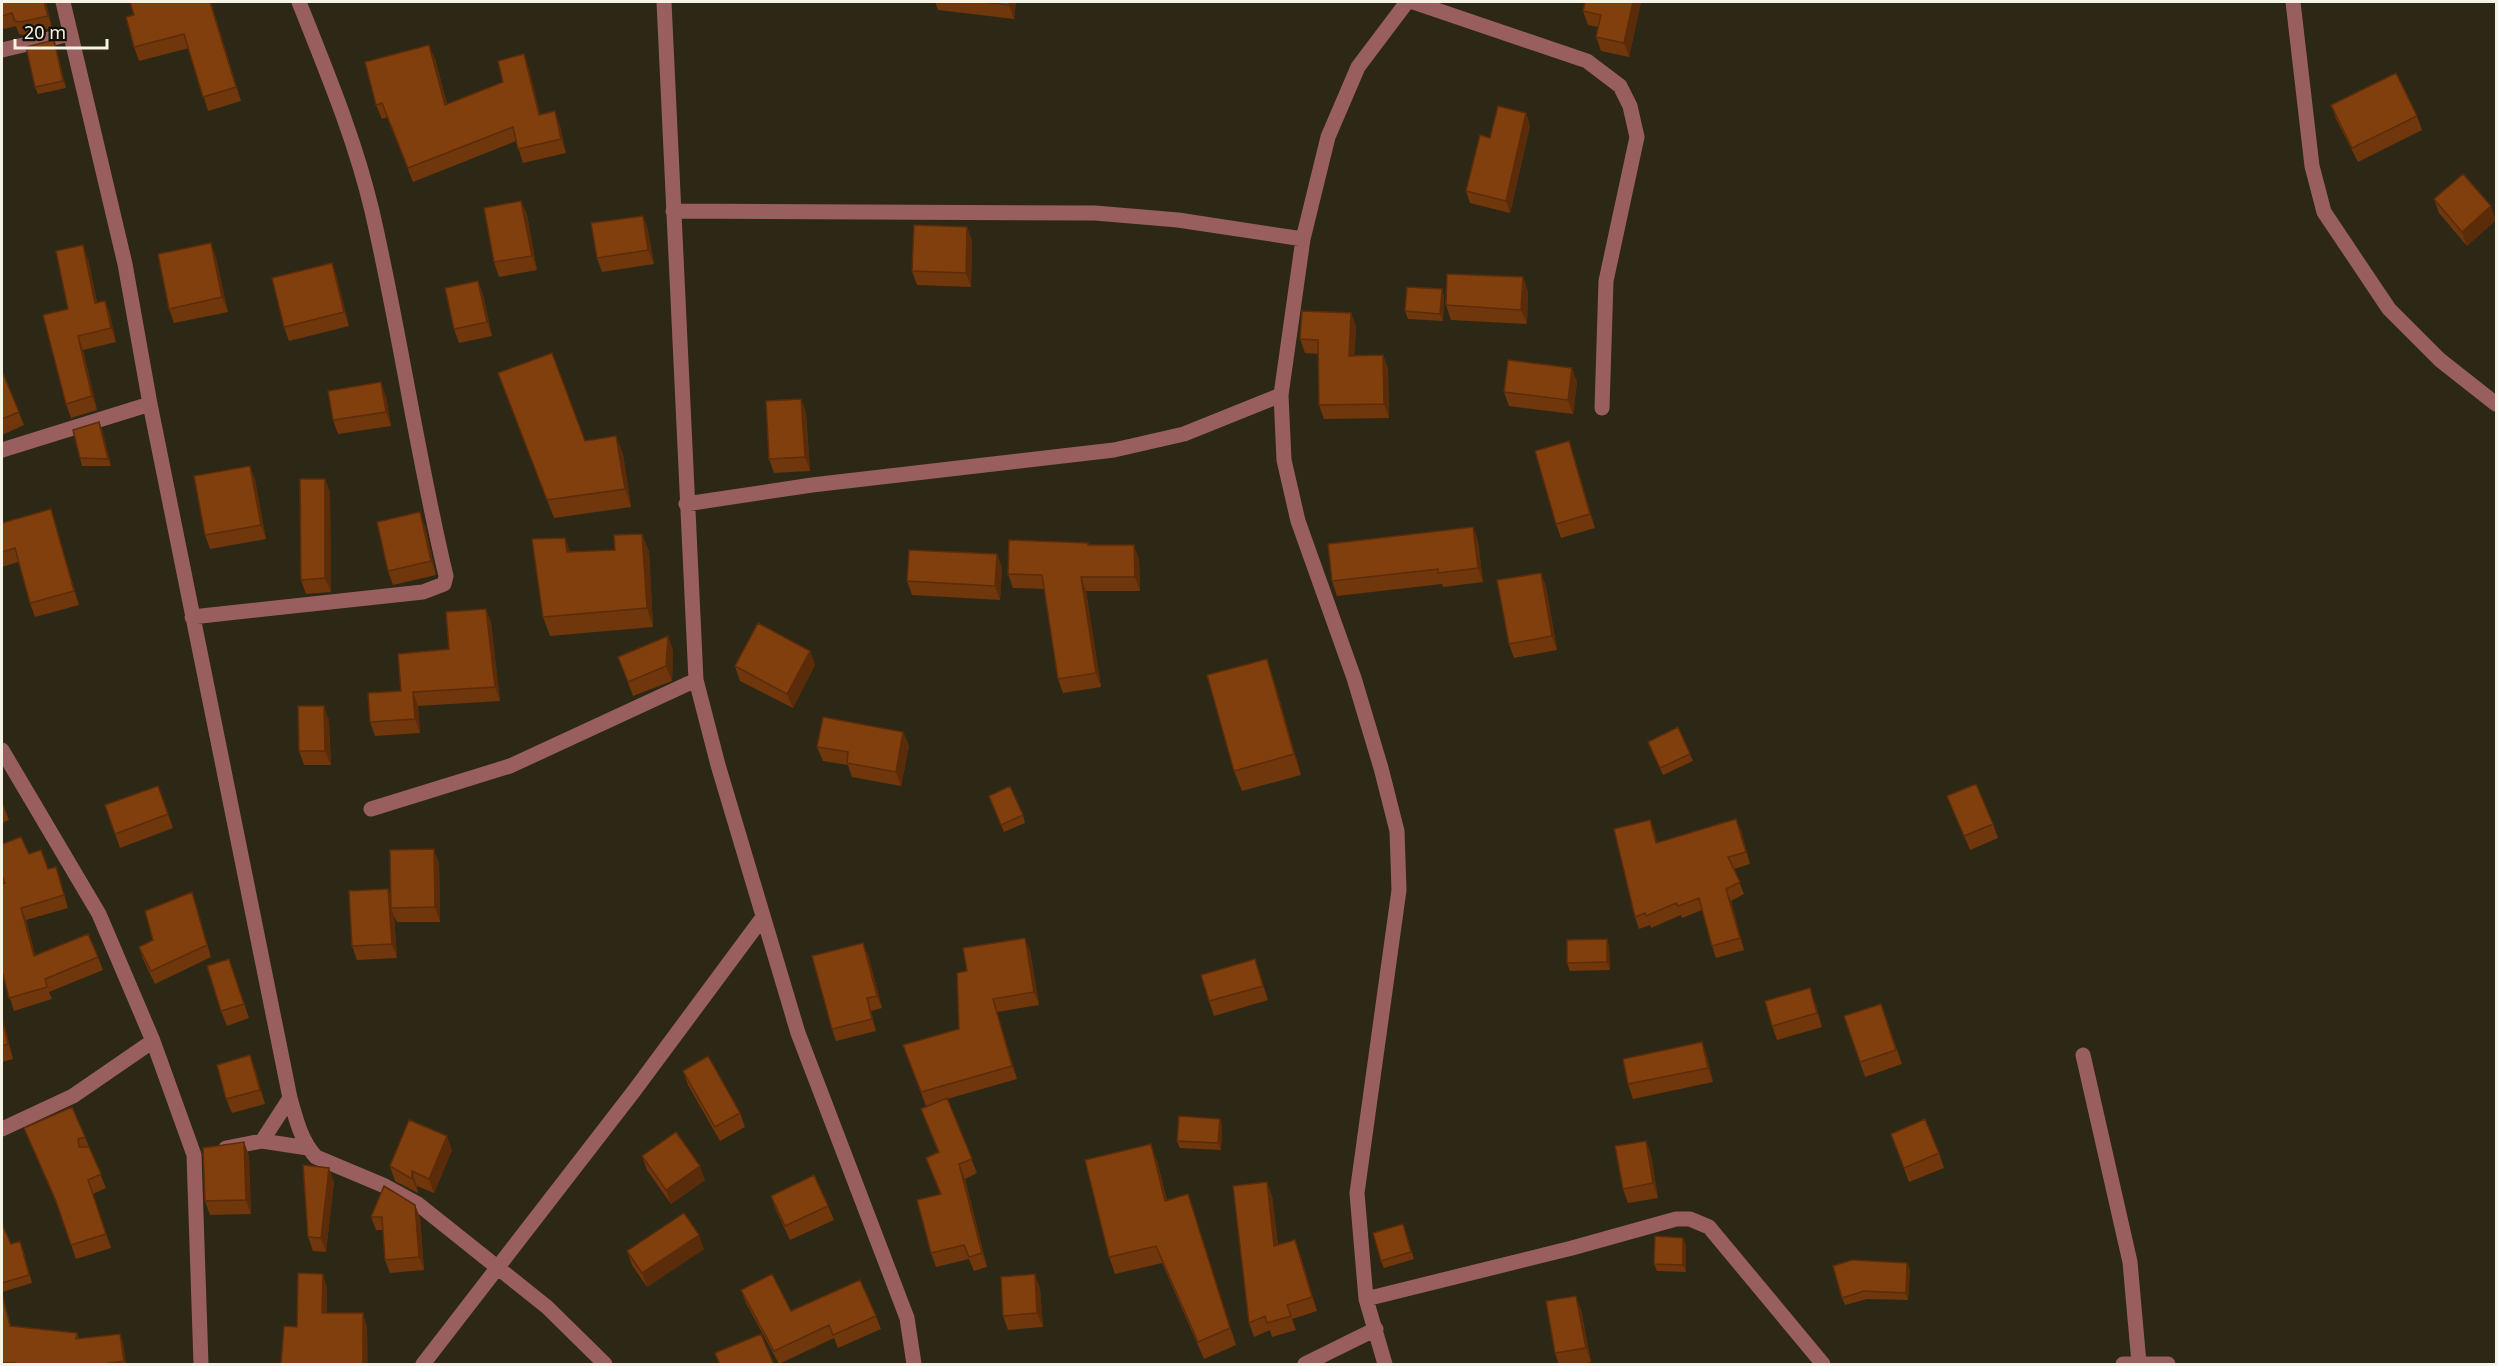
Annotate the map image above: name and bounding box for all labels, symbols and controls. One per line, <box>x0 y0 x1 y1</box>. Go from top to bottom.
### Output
scale bar <box>15 12 106 50</box>
text: 20 m <box>24 20 66 44</box>

